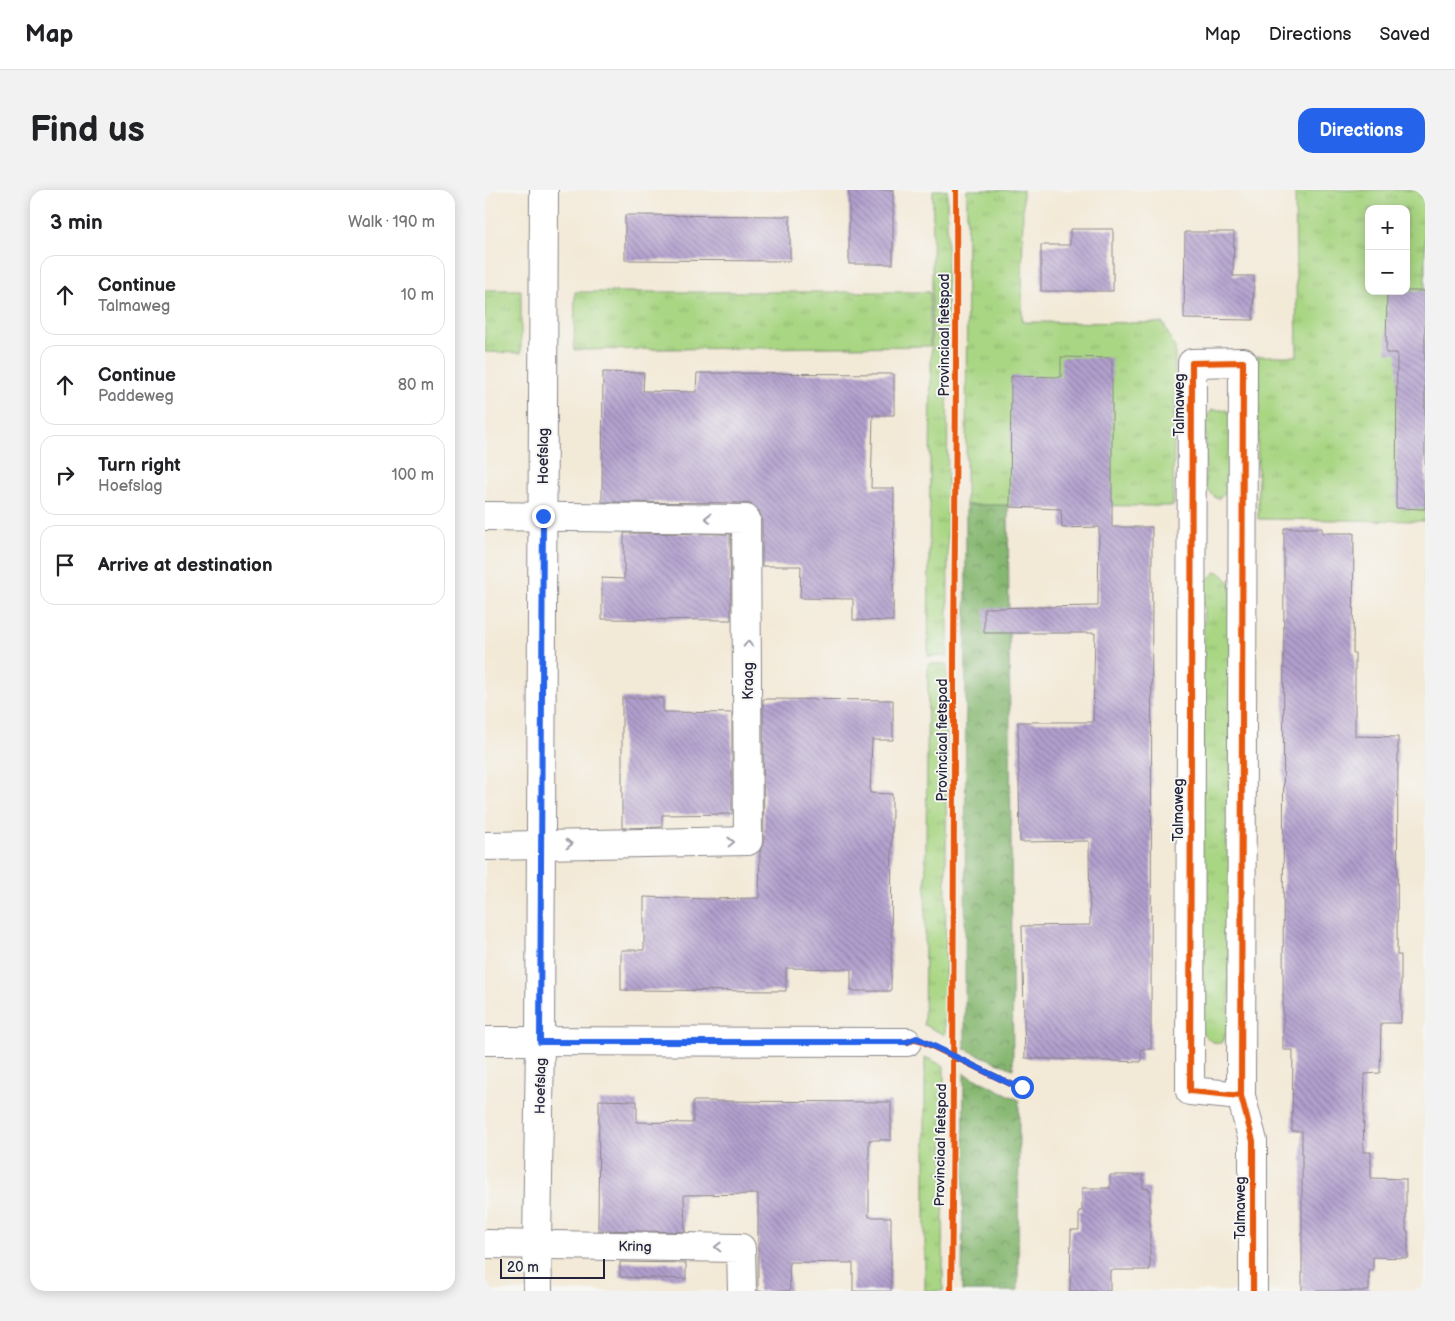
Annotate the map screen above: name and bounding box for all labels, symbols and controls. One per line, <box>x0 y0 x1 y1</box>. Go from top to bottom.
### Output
text: Map <box>25 20 73 49</box>
text: Map <box>1205 24 1241 45</box>
text: Directions <box>1269 24 1351 45</box>
text: Saved <box>1379 24 1430 45</box>
button: Directions <box>1298 108 1425 153</box>
text: Find us <box>30 109 145 152</box>
map controls <box>1365 205 1410 295</box>
button: + <box>1365 205 1410 250</box>
text: 3 min <box>50 210 103 235</box>
text: Walk · 190 m <box>348 213 435 232</box>
button: − <box>1365 250 1410 295</box>
street label: Provinciaal fietspad <box>936 273 953 397</box>
text: Continue <box>98 274 176 297</box>
icon: ahead <box>51 281 79 309</box>
text: 10 m <box>401 286 434 305</box>
text: Talmaweg <box>98 297 170 316</box>
text: Continue <box>98 364 176 387</box>
icon: ahead <box>51 371 79 399</box>
street label: Talmaweg <box>1171 373 1188 437</box>
text: 80 m <box>398 376 434 395</box>
text: Paddeweg <box>98 387 174 406</box>
street label: Hoefslag <box>535 428 552 484</box>
text: Turn right <box>98 454 181 477</box>
icon: right <box>51 461 79 489</box>
text: 100 m <box>391 466 434 485</box>
text: Hoefslag <box>98 477 162 496</box>
route end <box>532 505 555 528</box>
one-way arrow <box>704 513 712 524</box>
icon: arrive <box>51 551 79 579</box>
text: Arrive at destination <box>98 554 273 577</box>
one-way arrow <box>743 639 753 647</box>
street label: Kraag <box>740 662 757 700</box>
street label: Provinciaal fietspad <box>934 678 951 802</box>
street label: Talmaweg <box>1170 778 1187 842</box>
one-way arrow <box>727 836 735 847</box>
one-way arrow <box>565 839 573 850</box>
street label: Hoefslag <box>532 1058 549 1114</box>
route start <box>1011 1076 1034 1099</box>
street label: Provinciaal fietspad <box>931 1083 950 1207</box>
street label: Talmaweg <box>1232 1176 1249 1240</box>
street label: Kring <box>618 1238 652 1255</box>
one-way arrow <box>714 1242 722 1252</box>
scale bar <box>500 1256 605 1279</box>
text: 20 m <box>507 1259 539 1276</box>

